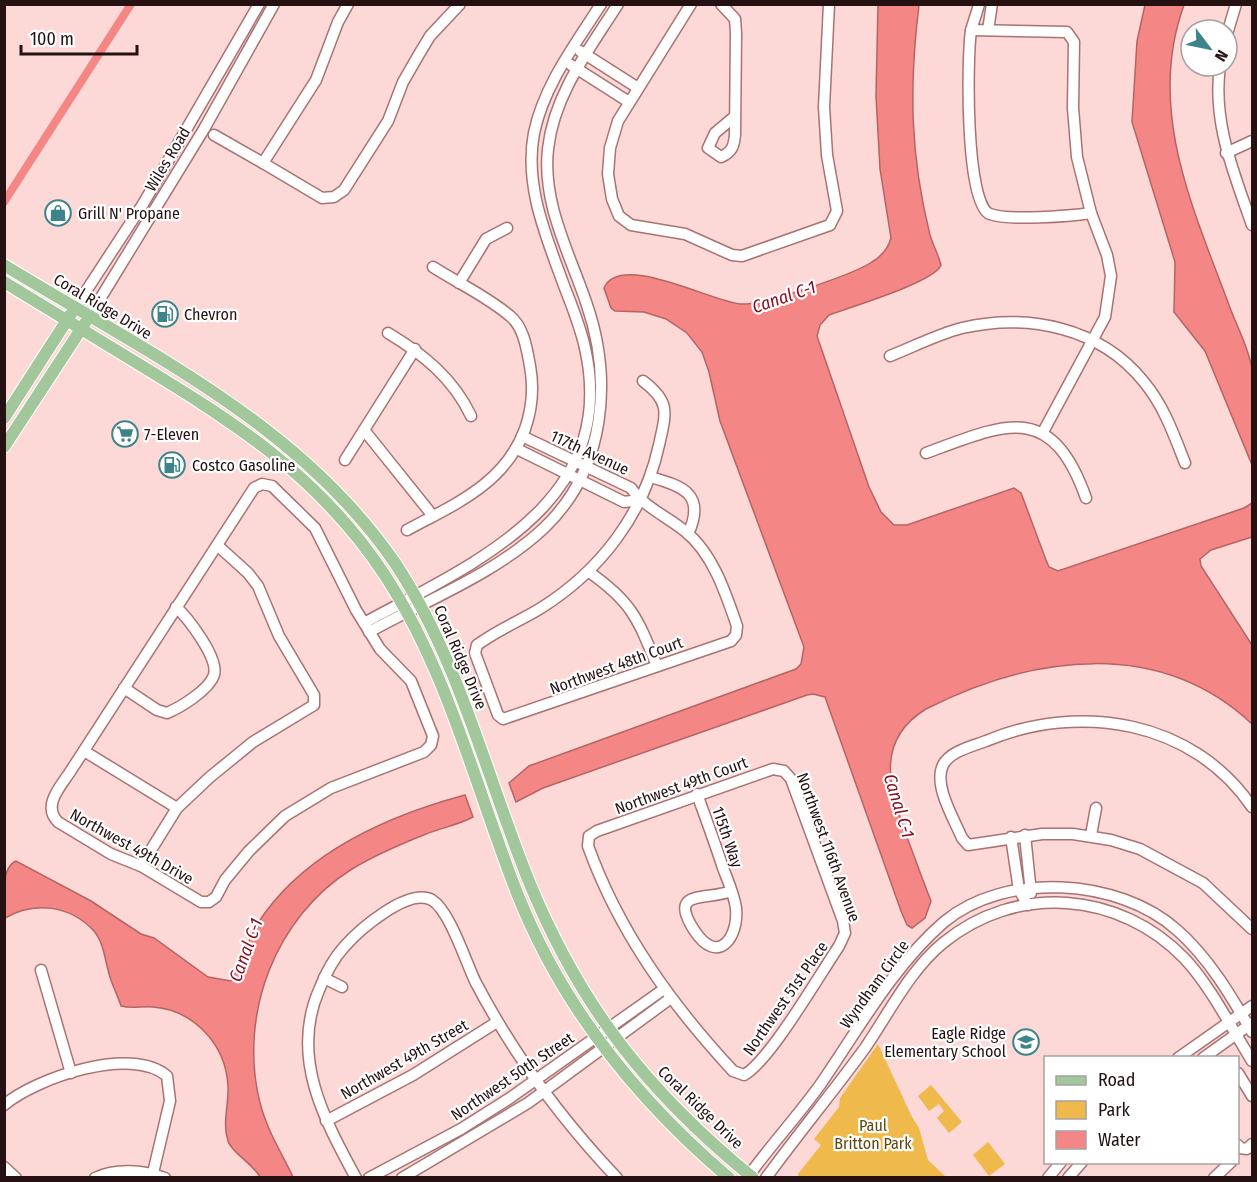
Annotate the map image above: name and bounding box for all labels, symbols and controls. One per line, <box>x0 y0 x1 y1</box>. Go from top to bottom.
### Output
scale bar <box>21 18 136 56</box>
north arrow <box>1179 18 1239 78</box>
text: 100 m <box>30 28 74 50</box>
text: N <box>1211 47 1232 65</box>
street label: Wiles Road <box>141 124 194 195</box>
shop icon: Grill N' Propane <box>43 198 73 228</box>
place label: Grill N' Propane <box>78 204 180 223</box>
street label: Coral Ridge Drive <box>50 270 155 343</box>
water label: Canal C-1 <box>749 276 819 318</box>
fuel station icon: Chevron <box>150 299 180 329</box>
place label: Chevron <box>184 305 237 324</box>
supermarket icon: 7-Eleven <box>110 419 140 449</box>
place label: 7-Eleven <box>144 425 199 444</box>
street label: 117th Avenue <box>548 426 632 479</box>
fuel station icon: Costco Gasoline <box>157 450 187 480</box>
place label: Costco Gasoline <box>192 456 296 475</box>
street label: Coral Ridge Drive <box>430 602 491 712</box>
street label: Northwest 48th Court <box>547 632 686 698</box>
street label: Northwest 49th Court <box>612 752 751 818</box>
street label: Northwest 116th Avenue <box>793 770 864 924</box>
water label: Canal C-1 <box>879 771 919 841</box>
street label: 115th Way <box>708 804 747 871</box>
street label: Northwest 49th Drive <box>67 805 197 888</box>
water label: Canal C-1 <box>224 915 268 985</box>
street label: Wyndham Circle <box>836 936 913 1032</box>
street label: Northwest 51st Place <box>739 938 832 1059</box>
street label: Northwest 49th Street <box>337 1015 472 1104</box>
place label: Eagle Ridge Elementary School <box>884 1024 1006 1061</box>
school or university icon: Eagle Ridge Elementary School <box>1011 1027 1041 1057</box>
street label: Northwest 50th Street <box>447 1028 578 1125</box>
legend <box>1044 1056 1239 1164</box>
street label: Coral Ridge Drive <box>654 1062 747 1153</box>
text: Road <box>1098 1069 1135 1091</box>
text: Park <box>1098 1099 1131 1121</box>
park label: Paul Britton Park <box>834 1116 912 1153</box>
text: Water <box>1098 1129 1141 1151</box>

